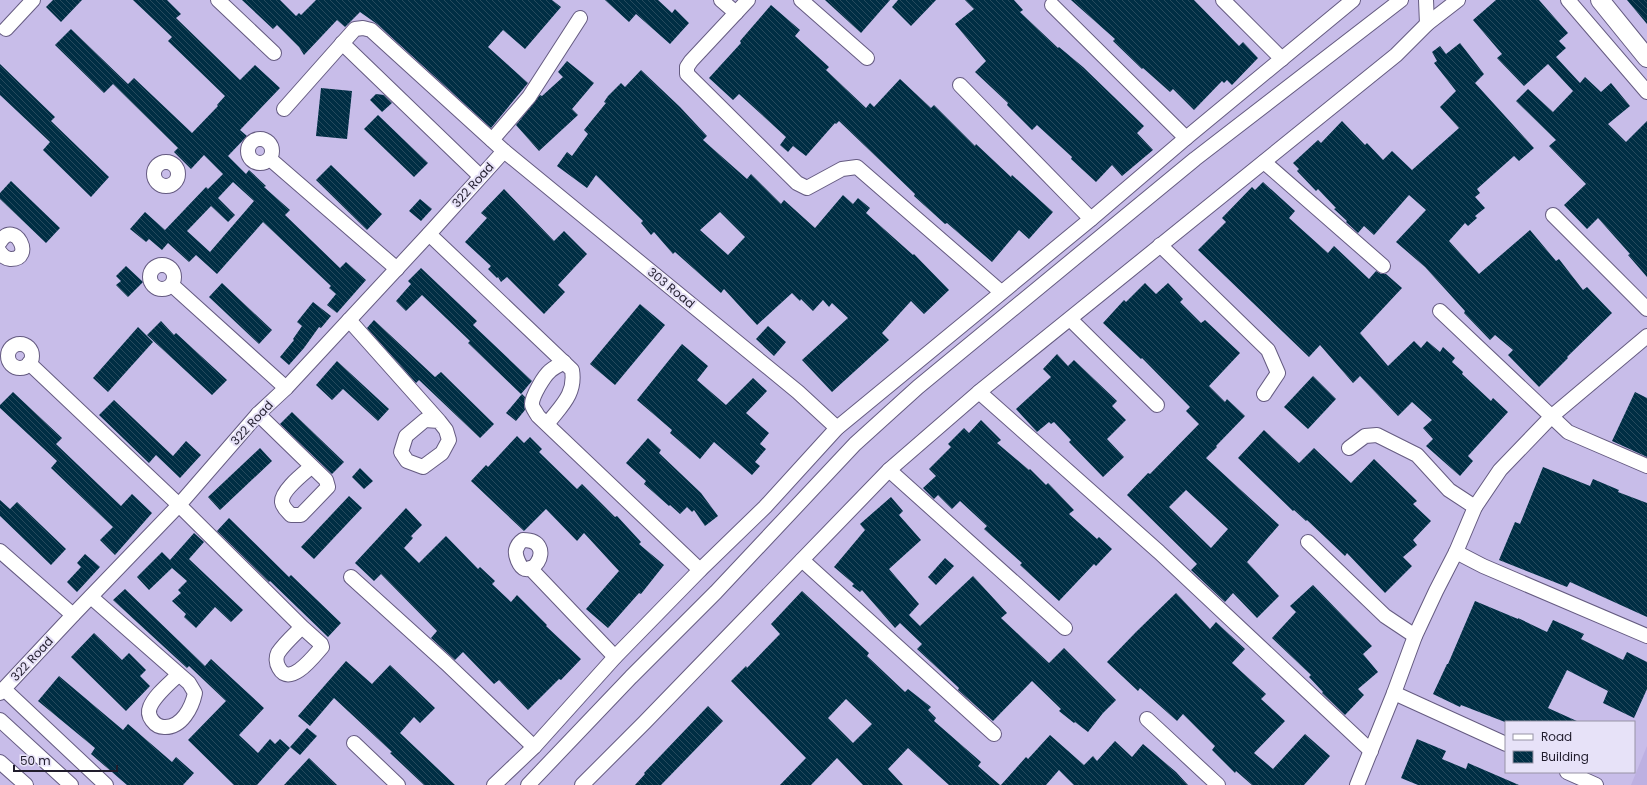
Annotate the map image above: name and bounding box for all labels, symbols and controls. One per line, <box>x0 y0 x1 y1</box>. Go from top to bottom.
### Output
street label: 322 Road <box>448 158 497 211</box>
street label: 303 Road <box>644 263 698 312</box>
street label: 322 Road <box>227 397 277 449</box>
street label: 322 Road <box>7 633 57 685</box>
legend <box>1505 721 1635 773</box>
text: Road <box>1541 728 1572 745</box>
scale bar <box>14 747 117 773</box>
text: Building <box>1541 748 1589 765</box>
text: 50 m <box>20 752 51 769</box>

